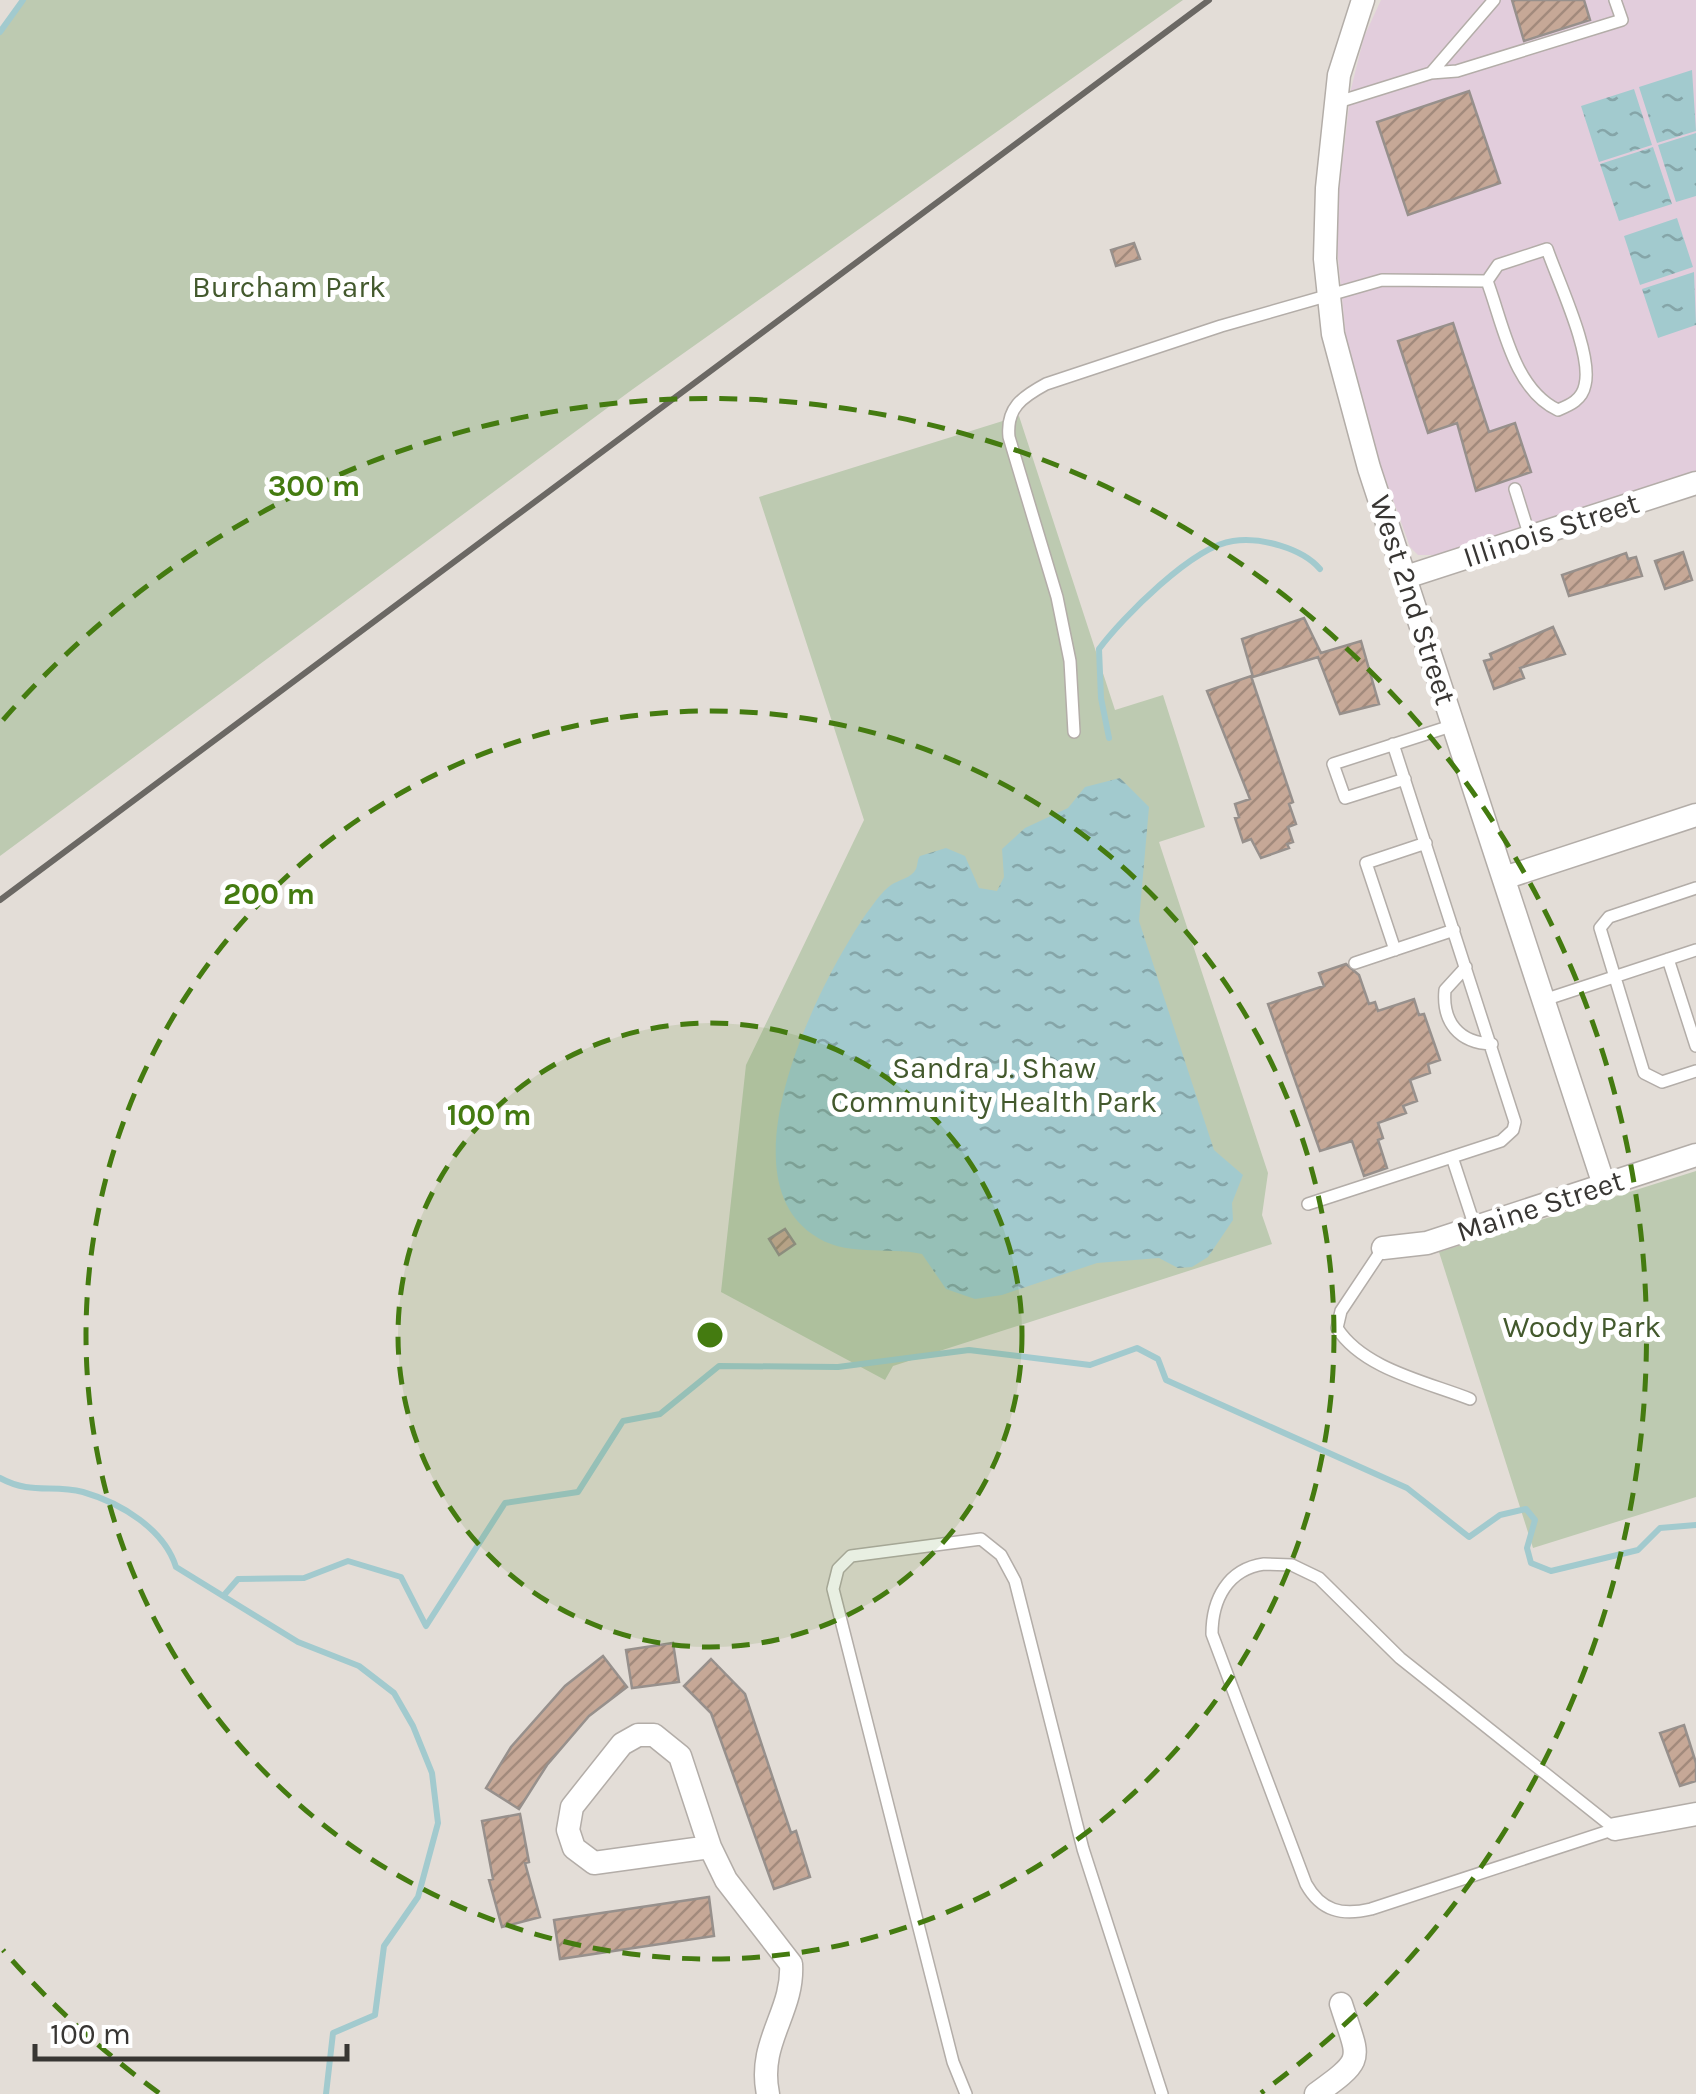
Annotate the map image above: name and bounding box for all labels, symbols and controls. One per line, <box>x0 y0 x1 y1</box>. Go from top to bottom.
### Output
park label: Burcham Park <box>192 269 386 305</box>
text: 300 m <box>268 468 360 504</box>
street label: Illinois Street <box>1458 485 1644 575</box>
street label: West 2nd Street <box>1362 491 1464 709</box>
text: 200 m <box>223 876 315 912</box>
park label: Sandra J. Shaw Community Health Park <box>831 1050 1157 1120</box>
text: 100 m <box>447 1097 531 1133</box>
street label: Maine Street <box>1452 1162 1628 1250</box>
park label: Woody Park <box>1503 1309 1661 1345</box>
centre of rings <box>692 1317 728 1353</box>
scale bar <box>35 1999 348 2061</box>
text: 100 m <box>50 2016 131 2052</box>

